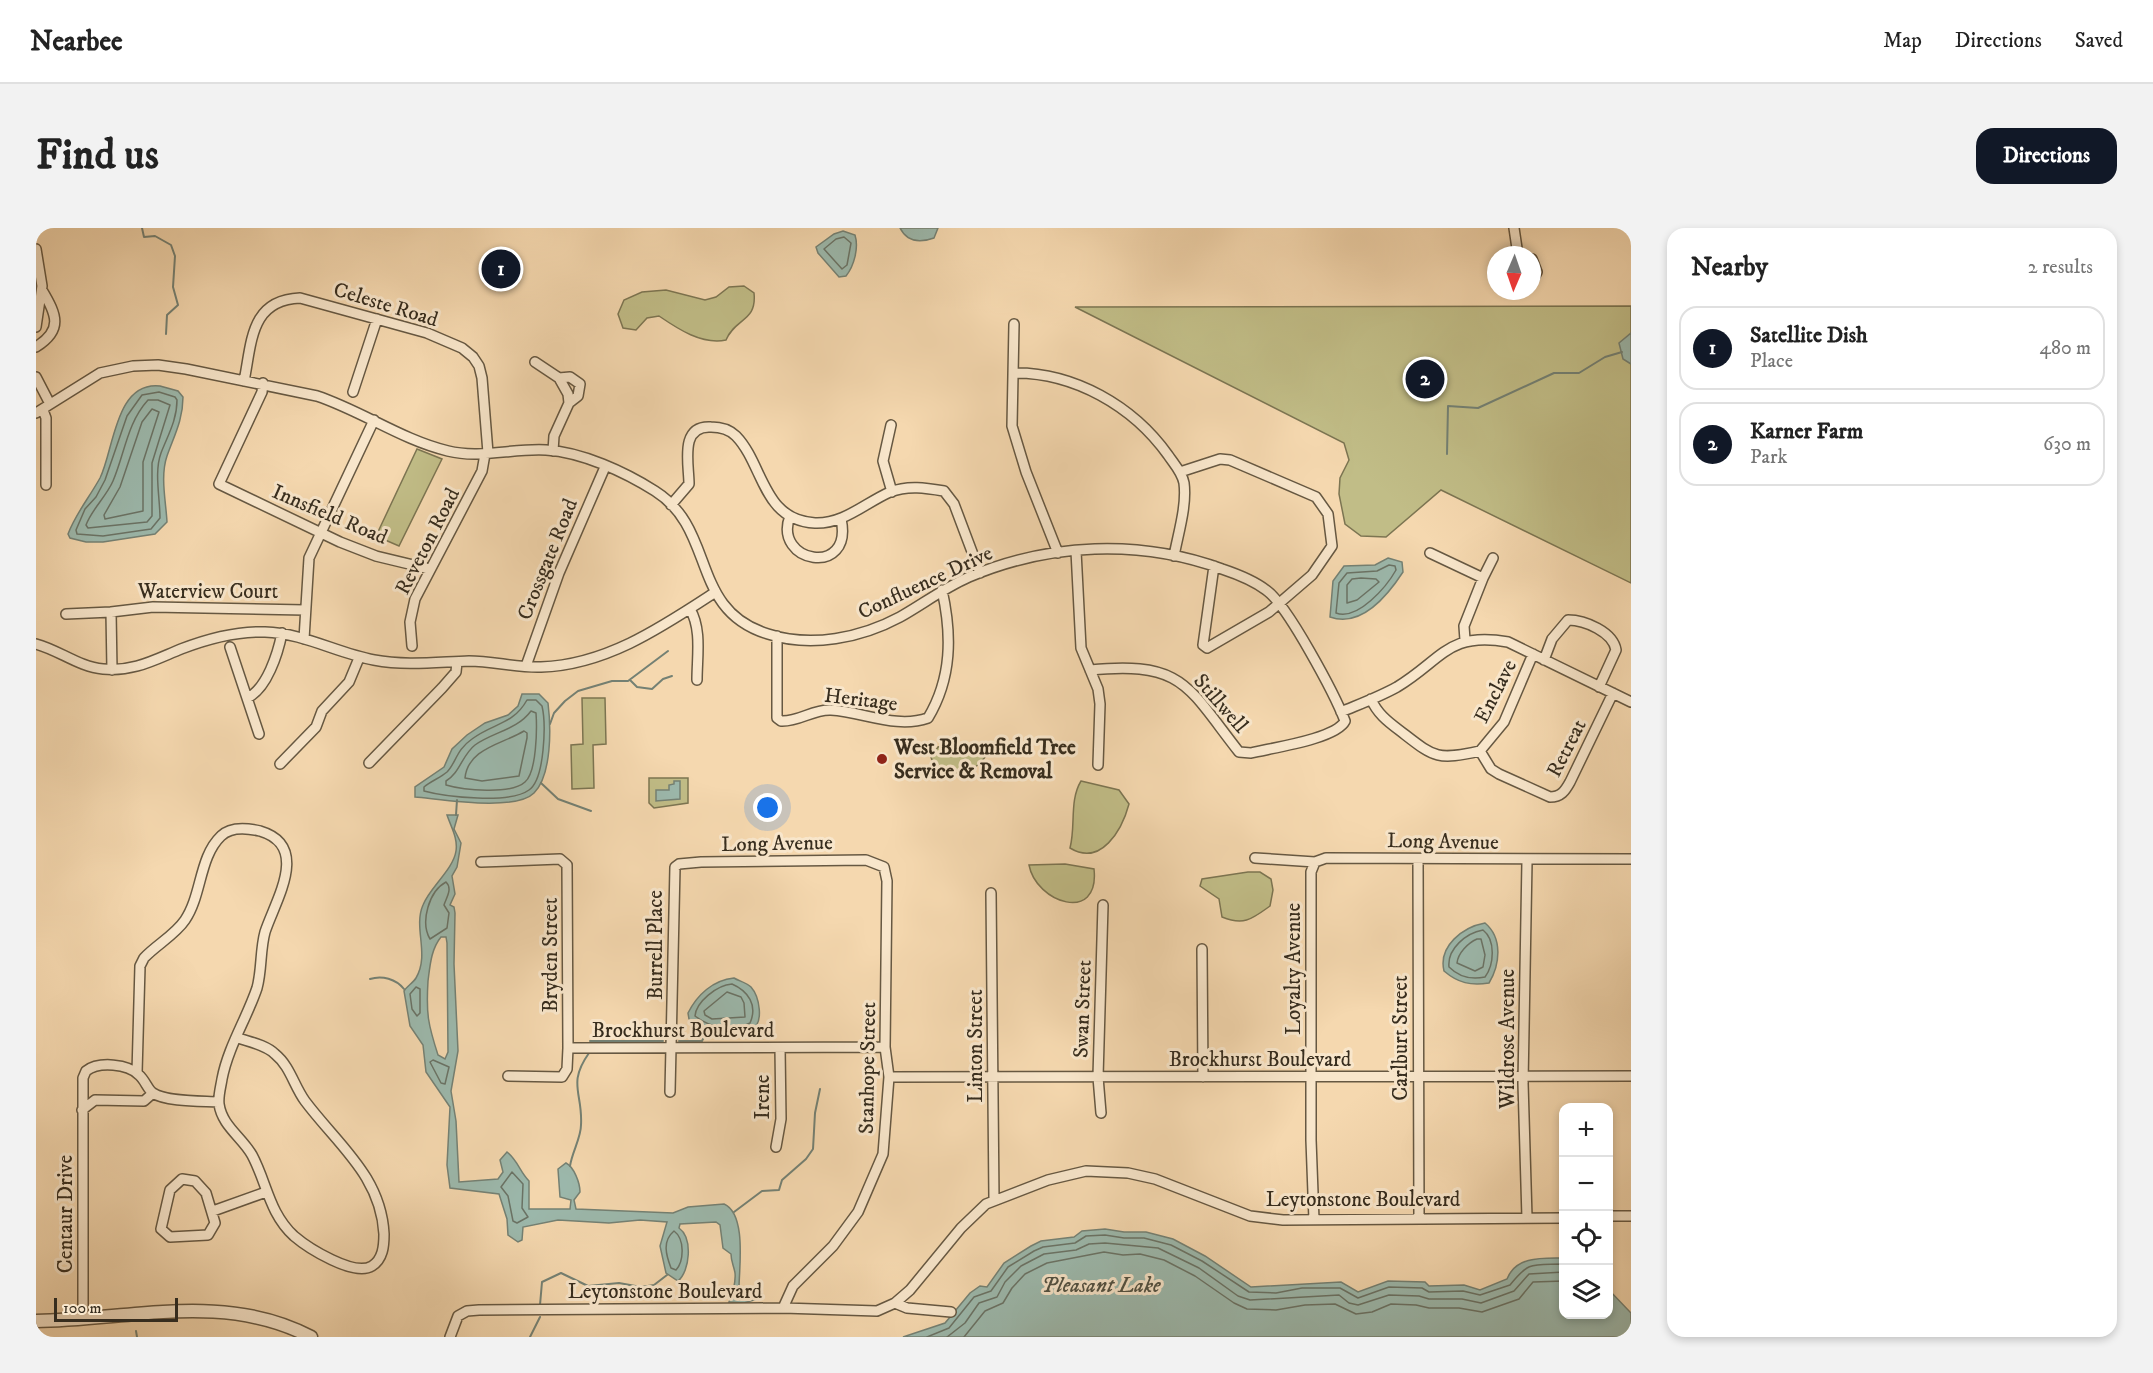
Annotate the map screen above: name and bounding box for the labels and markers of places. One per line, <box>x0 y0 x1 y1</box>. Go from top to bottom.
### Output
pin: 1 <box>482 246 520 291</box>
pin: 2 <box>1406 356 1444 402</box>
place label: West Bloomfield Tree Service & Removal <box>893 735 1076 785</box>
marker: West Bloomfield Tree Service & Removal <box>875 752 889 766</box>

